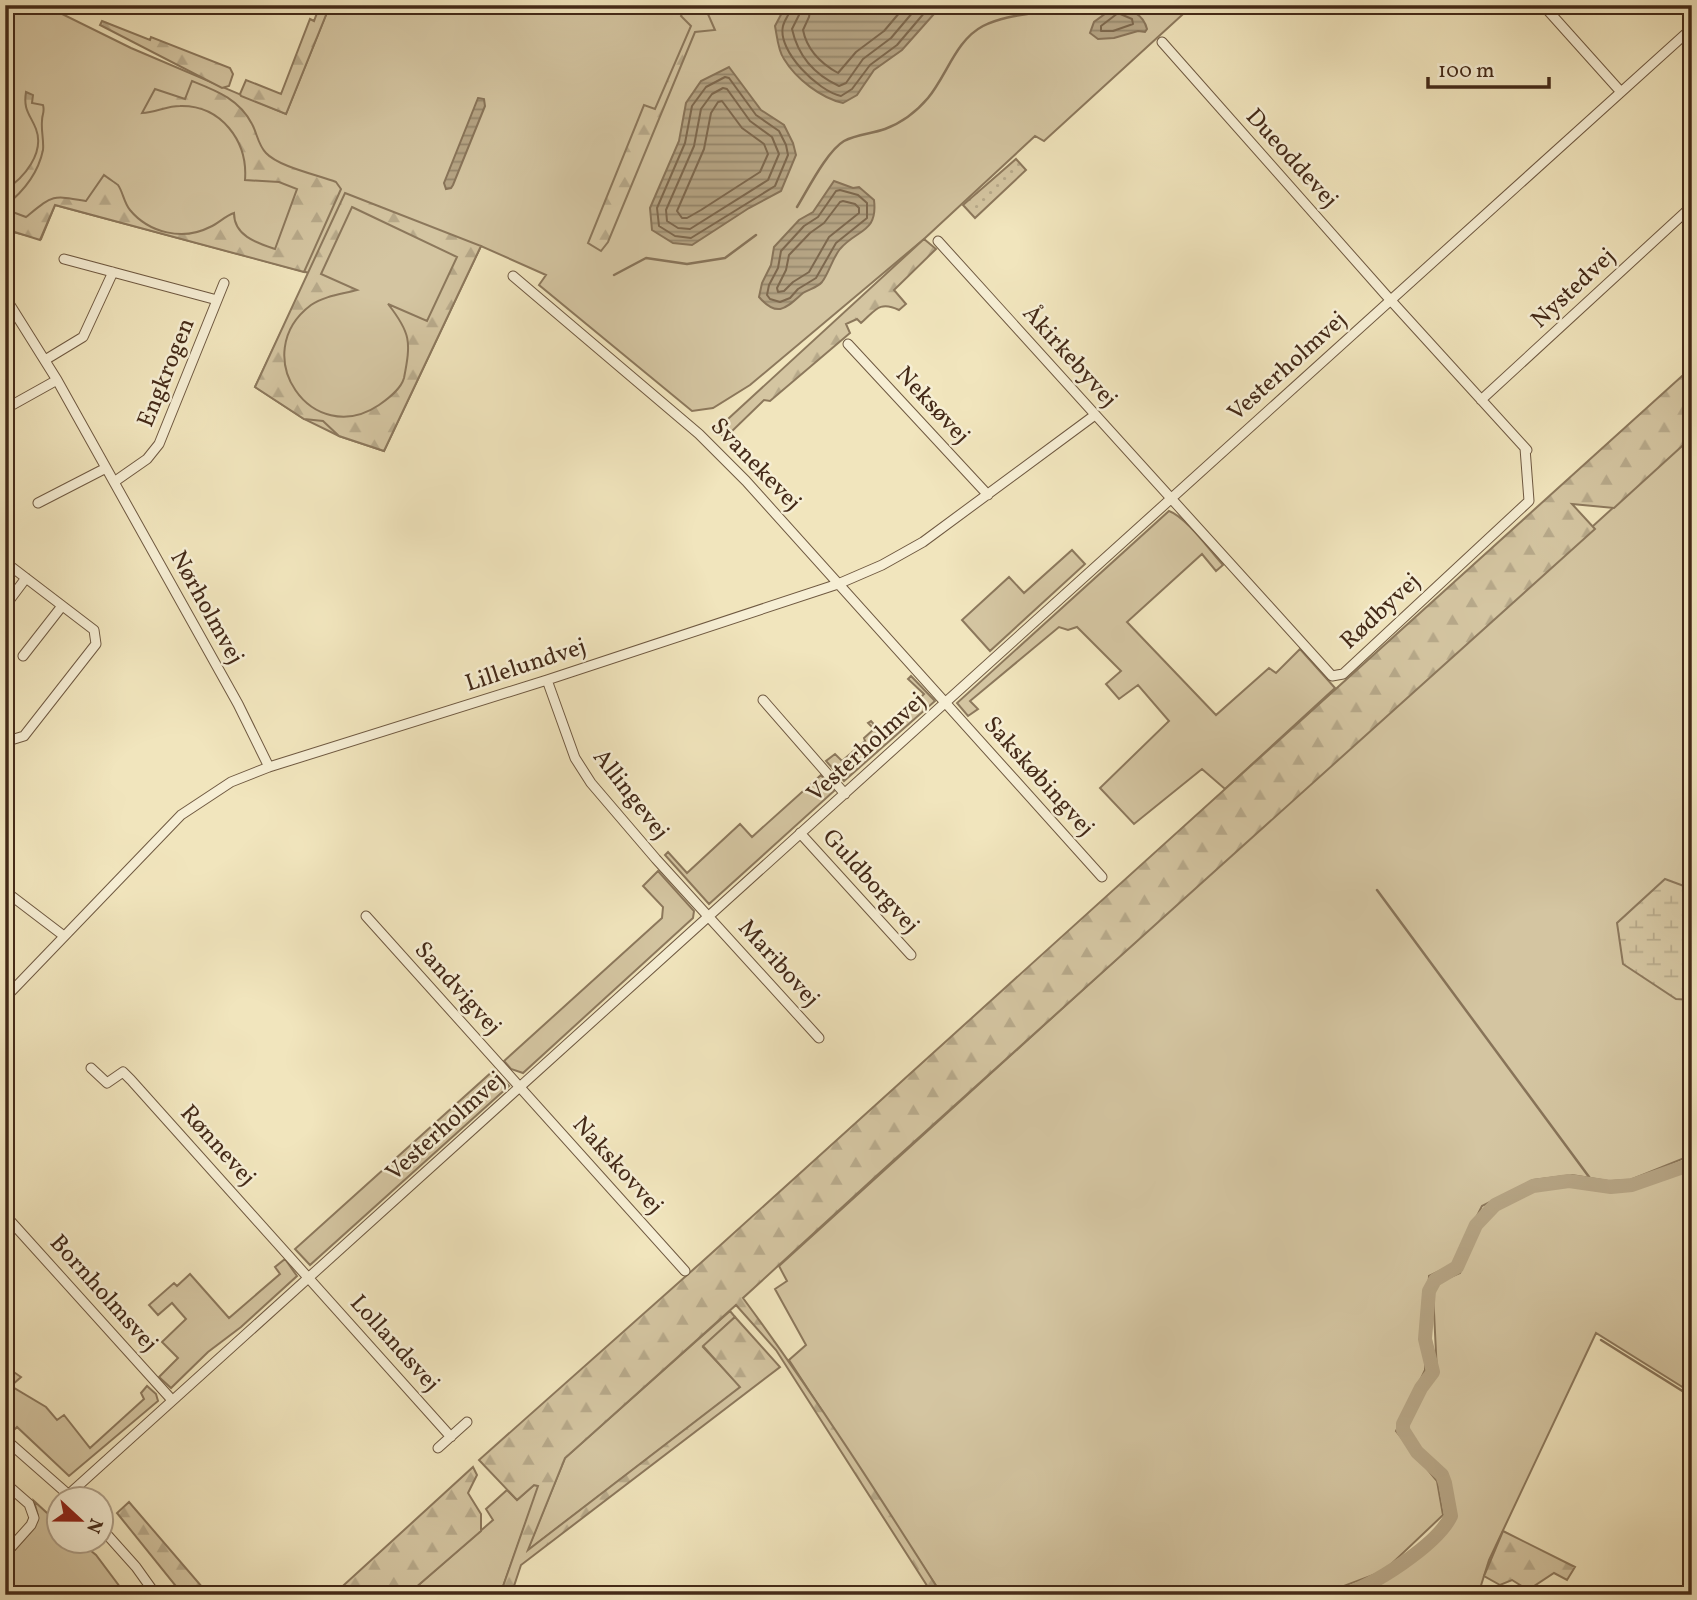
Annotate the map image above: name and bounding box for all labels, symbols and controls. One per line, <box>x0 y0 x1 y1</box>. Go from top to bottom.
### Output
scale bar <box>1428 46 1548 90</box>
text: 100 m <box>1438 57 1495 86</box>
street label: Dueoddevej <box>1237 102 1345 216</box>
street label: Nystedvej <box>1524 241 1624 337</box>
street label: Åkirkebyvej <box>1014 298 1124 416</box>
street label: Vesterholmvej <box>1221 304 1355 430</box>
street label: Engkrogen <box>130 313 204 433</box>
street label: Neksøvej <box>887 359 977 453</box>
street label: Svanekevej <box>702 411 808 519</box>
street label: Nørholmvej <box>161 545 251 671</box>
street label: Rødbyvej <box>1333 566 1429 658</box>
street label: Lillelundvej <box>461 630 591 702</box>
street label: Vesterholmvej <box>800 685 934 811</box>
street label: Sakskøbingvej <box>975 709 1101 845</box>
street label: Allingevej <box>584 742 676 848</box>
street label: Guldborgvej <box>814 822 926 942</box>
street label: Maribovej <box>729 913 827 1015</box>
street label: Sandvigvej <box>406 935 508 1043</box>
street label: Vesterholmvej <box>379 1064 513 1190</box>
street label: Rønnevej <box>171 1098 263 1194</box>
street label: Nakskovvej <box>564 1109 670 1223</box>
street label: Bornholmsvej <box>41 1228 165 1360</box>
street label: Lollandsvej <box>341 1288 447 1400</box>
north arrow <box>46 1484 116 1554</box>
text: N <box>79 1514 109 1537</box>

